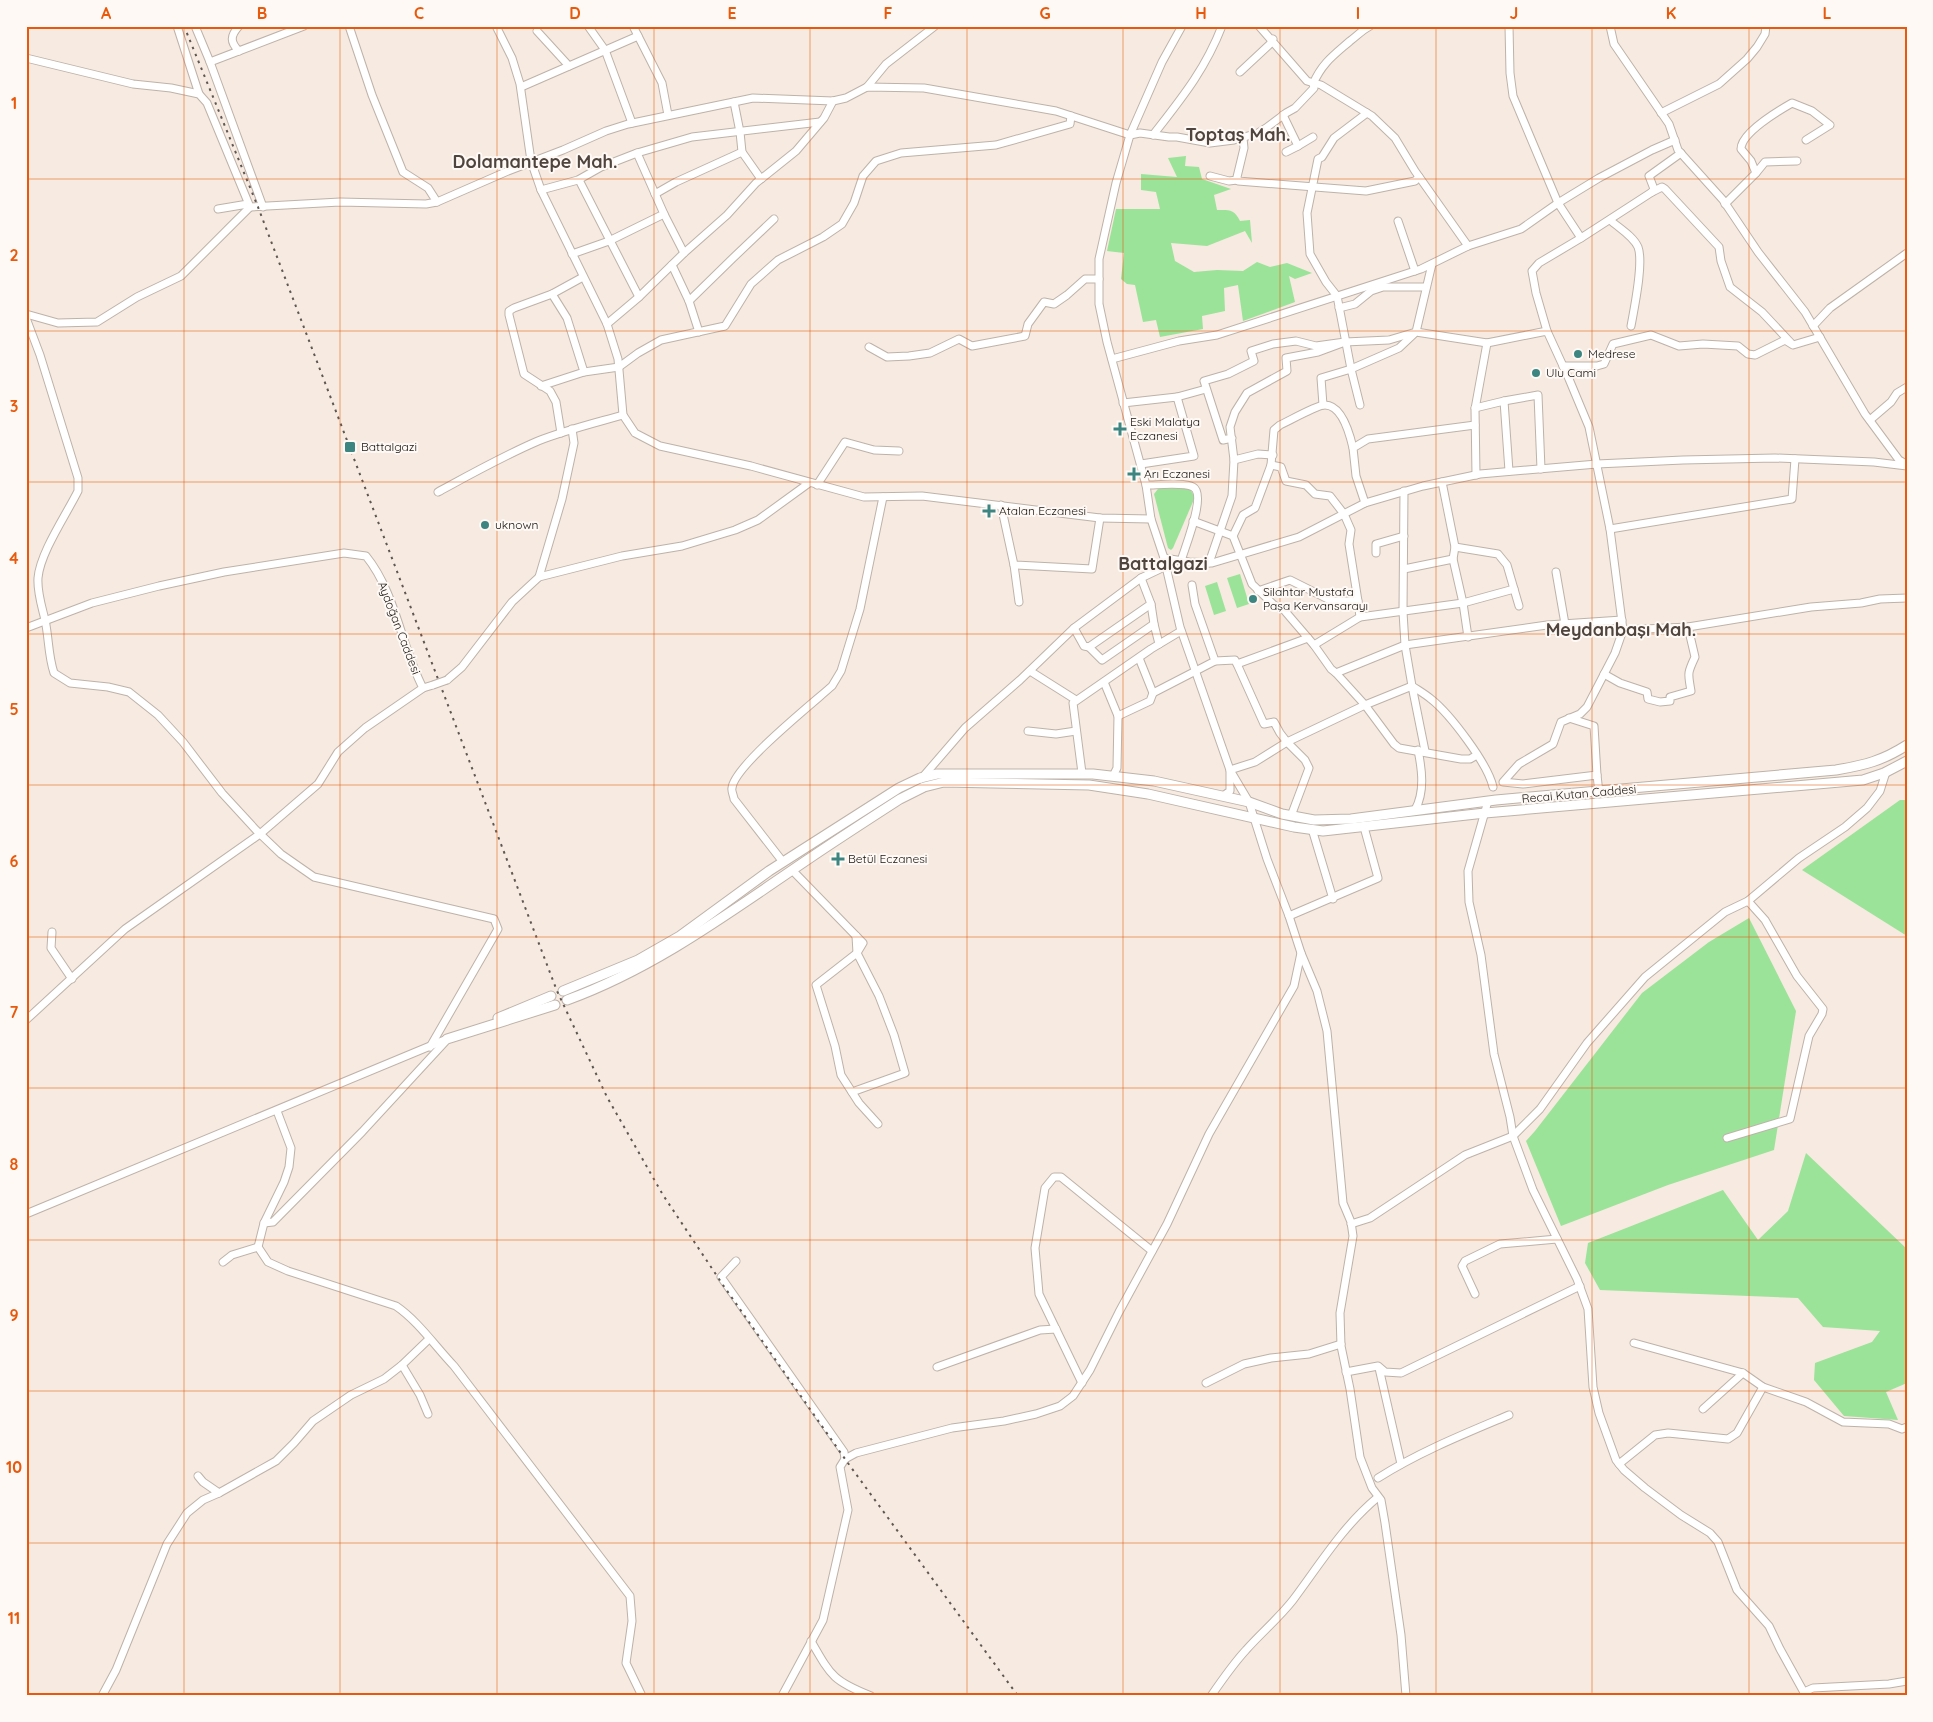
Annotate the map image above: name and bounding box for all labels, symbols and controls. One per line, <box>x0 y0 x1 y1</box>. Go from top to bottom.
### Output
text: A <box>101 3 112 23</box>
text: B <box>257 3 267 23</box>
text: C <box>414 3 424 23</box>
text: D <box>569 3 581 23</box>
text: E <box>727 3 737 23</box>
text: F <box>884 3 893 23</box>
text: G <box>1039 3 1051 23</box>
text: H <box>1195 3 1207 23</box>
text: I <box>1356 3 1360 23</box>
text: J <box>1510 3 1518 23</box>
text: K <box>1666 3 1676 23</box>
text: L <box>1823 3 1832 23</box>
text: 1 <box>11 93 17 113</box>
district label: Toptaş Mah. <box>1185 123 1291 146</box>
district label: Dolamantepe Mah. <box>453 150 617 173</box>
text: 2 <box>9 245 19 265</box>
place label: Medrese <box>1588 346 1636 361</box>
marker: Medrese <box>1572 348 1584 360</box>
place label: Ulu Cami <box>1546 365 1596 380</box>
marker: Ulu Cami <box>1530 367 1542 379</box>
text: 3 <box>10 396 18 416</box>
place label: Eski Malatya Eczanesi <box>1130 414 1200 443</box>
marker: Eski Malatya Eczanesi <box>1114 423 1126 435</box>
place label: Battalgazi <box>361 439 417 454</box>
marker: Battalgazi <box>343 440 357 454</box>
place label: Arı Eczanesi <box>1144 466 1210 481</box>
marker: Arı Eczanesi <box>1128 468 1140 480</box>
place label: Atalan Eczanesi <box>999 503 1086 518</box>
marker: Atalan Eczanesi <box>983 505 995 517</box>
place label: uknown <box>495 517 538 532</box>
marker: uknown <box>479 519 491 531</box>
text: 4 <box>9 548 19 568</box>
district label: Battalgazi <box>1118 552 1208 575</box>
street label: Aydoğan Caddesi <box>375 579 424 676</box>
place label: Silahtar Mustafa Paşa Kervansarayı <box>1263 584 1368 613</box>
marker: Silahtar Mustafa Paşa Kervansarayı <box>1247 593 1259 605</box>
district label: Meydanbaşı Mah. <box>1546 618 1696 641</box>
text: 5 <box>9 699 19 719</box>
street label: Recai Kutan Caddesi <box>1521 781 1637 806</box>
text: 6 <box>10 851 19 871</box>
place label: Betül Eczanesi <box>848 851 927 866</box>
marker: Betül Eczanesi <box>832 853 844 865</box>
text: 7 <box>10 1002 19 1022</box>
text: 8 <box>10 1154 19 1174</box>
text: 9 <box>9 1305 19 1325</box>
text: 10 <box>6 1457 22 1477</box>
text: 11 <box>8 1608 20 1628</box>

